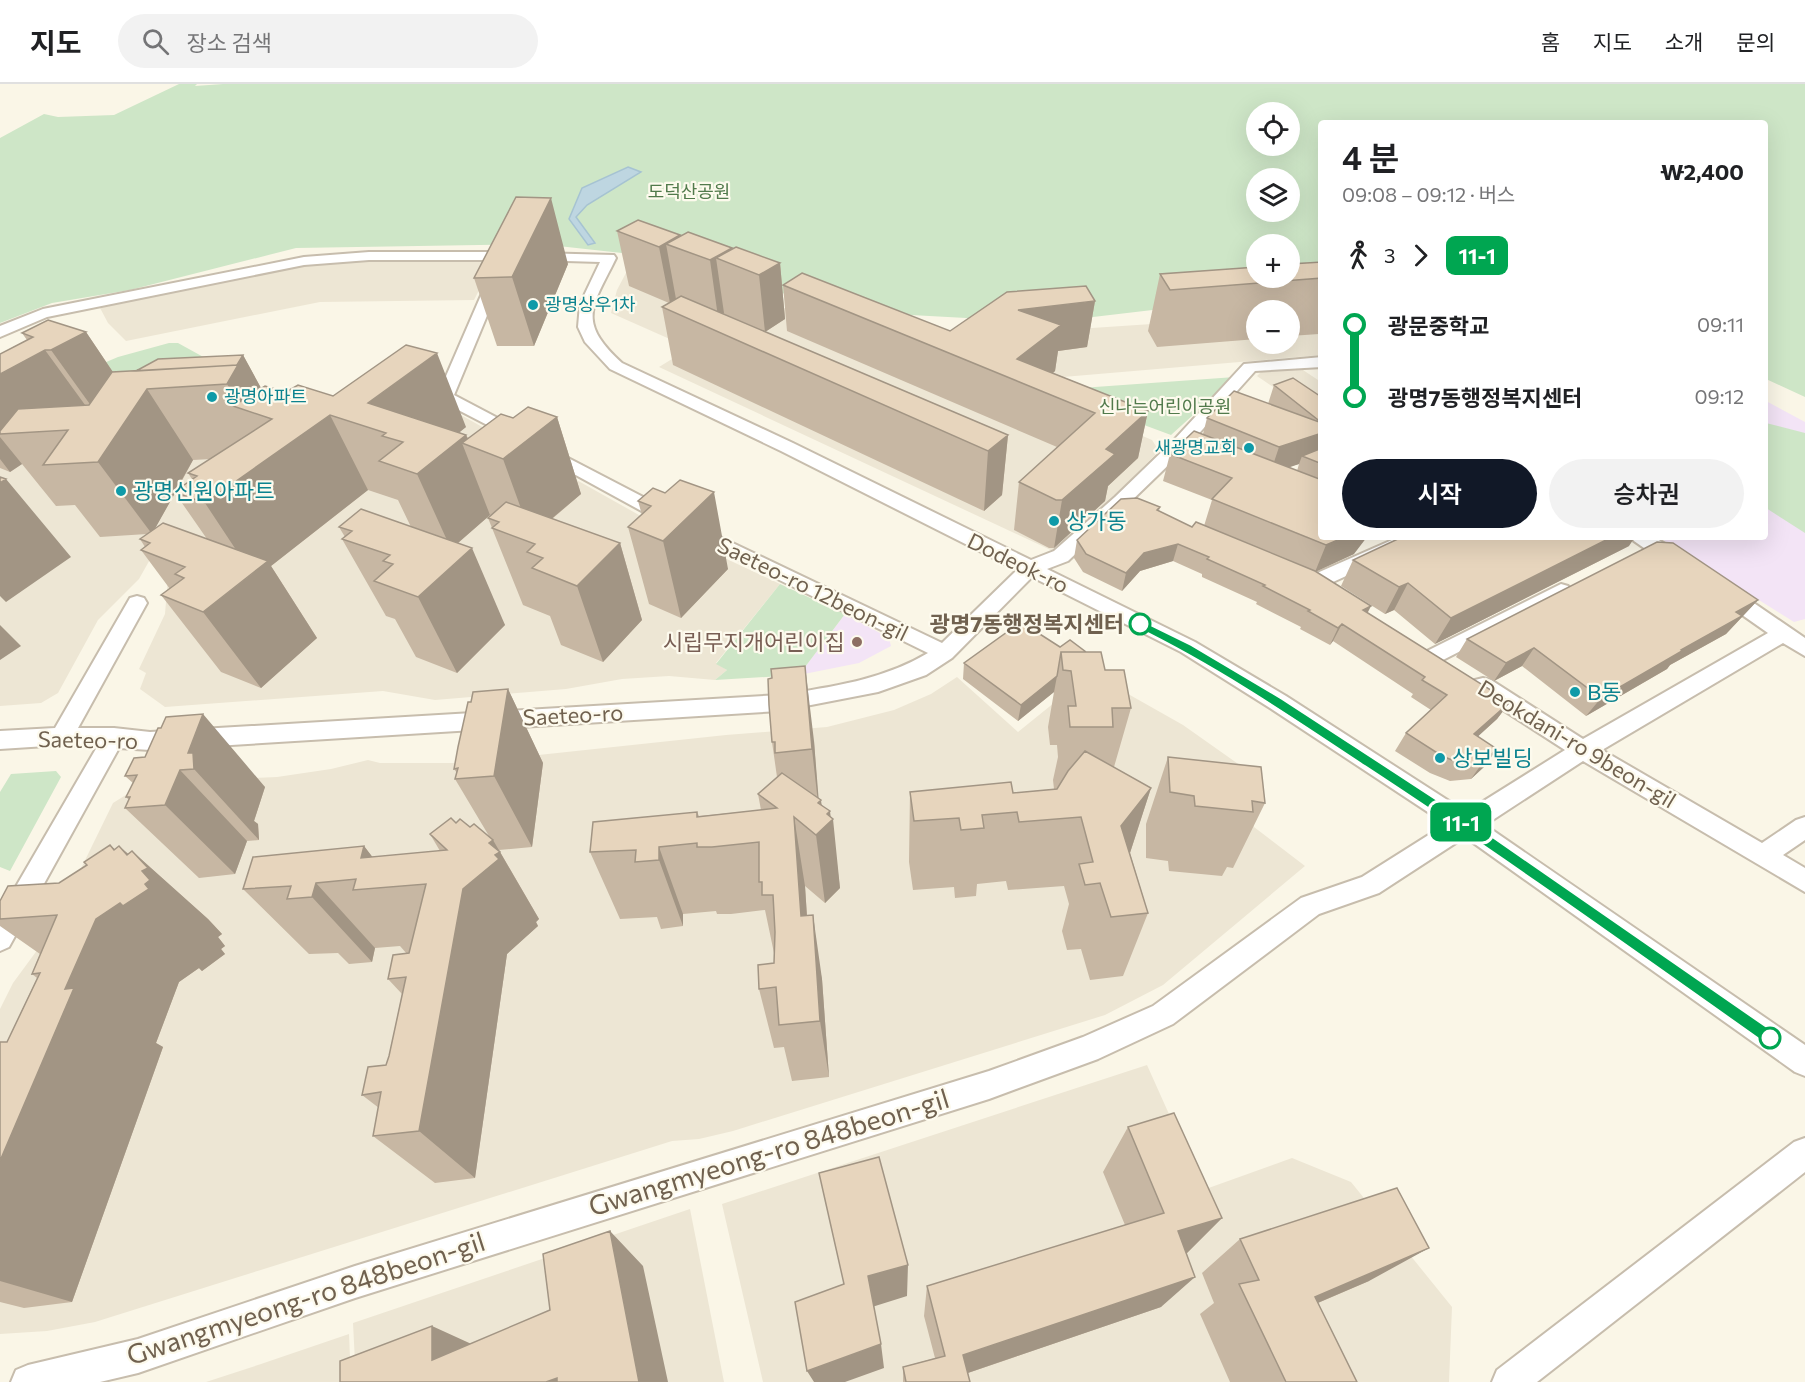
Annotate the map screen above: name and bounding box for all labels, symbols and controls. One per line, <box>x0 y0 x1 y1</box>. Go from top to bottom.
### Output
search box <box>118 14 538 68</box>
text: 지도 <box>30 25 82 59</box>
icon: search <box>139 25 172 58</box>
text: 장소 검색 <box>187 29 272 56</box>
text: 홈 <box>1541 29 1560 54</box>
text: 지도 <box>1593 29 1632 54</box>
text: 소개 <box>1665 29 1703 54</box>
text: 문의 <box>1736 29 1775 54</box>
map controls <box>1246 102 1300 354</box>
button: locate <box>1246 102 1300 156</box>
text: 4 분 <box>1342 136 1399 177</box>
text: ₩2,400 <box>1660 158 1744 185</box>
button: layers <box>1246 168 1300 222</box>
park label: 도덕산공원 <box>648 180 730 202</box>
text: 09:08 – 09:12 · 버스 <box>1342 182 1515 206</box>
button: + <box>1246 234 1300 288</box>
icon: walk <box>1342 239 1375 272</box>
icon: forward <box>1404 239 1437 272</box>
text: 3 <box>1384 243 1395 267</box>
text: 11-1 <box>1458 243 1496 268</box>
place label: 광명상우1차 <box>545 293 636 315</box>
marker: 광명상우1차 <box>526 298 540 312</box>
button: − <box>1246 300 1300 354</box>
text: 광문중학교 <box>1388 312 1489 339</box>
text: 09:11 <box>1697 312 1744 336</box>
text: 광명7동행정복지센터 <box>1388 384 1582 411</box>
text: 09:12 <box>1694 384 1744 408</box>
place label: 광명아파트 <box>224 385 307 407</box>
marker: 광명아파트 <box>205 390 219 404</box>
park label: 신나는어린이공원 <box>1099 395 1231 417</box>
place label: 새광명교회 <box>1154 436 1237 458</box>
marker: 새광명교회 <box>1242 441 1256 455</box>
button: 시작 <box>1342 459 1537 528</box>
button: 승차권 <box>1549 459 1744 528</box>
place label: 광명신원아파트 <box>133 477 275 504</box>
marker: 광명신원아파트 <box>114 484 128 498</box>
place label: 상가동 <box>1066 507 1127 534</box>
marker: 상가동 <box>1047 514 1061 528</box>
street label: Dodeok-ro <box>963 526 1073 599</box>
street label: Saeteo-ro 12beon-gil <box>713 531 913 646</box>
place label: 광명7동행정복지센터 <box>930 610 1124 637</box>
marker: 광명7동행정복지센터 <box>1129 613 1151 635</box>
place label: 시립무지개어린이집 <box>663 628 845 655</box>
marker: 시립무지개어린이집 <box>850 635 864 649</box>
street label: Deokdani-ro 9beon-gil <box>1473 674 1681 813</box>
place label: B동 <box>1587 678 1621 705</box>
marker: B동 <box>1568 685 1582 699</box>
street label: Saeteo-ro <box>522 698 624 731</box>
street label: Saeteo-ro <box>38 725 138 754</box>
place label: 상보빌딩 <box>1452 744 1533 771</box>
marker: 상보빌딩 <box>1433 751 1447 765</box>
line badge: 11-1 <box>1419 802 1503 842</box>
text: 11-1 <box>1442 810 1480 835</box>
unlabelled marker <box>1759 1027 1781 1049</box>
street label: Gwangmyeong-ro 848beon-gil <box>584 1081 953 1222</box>
street label: Gwangmyeong-ro 848beon-gil <box>122 1224 489 1371</box>

